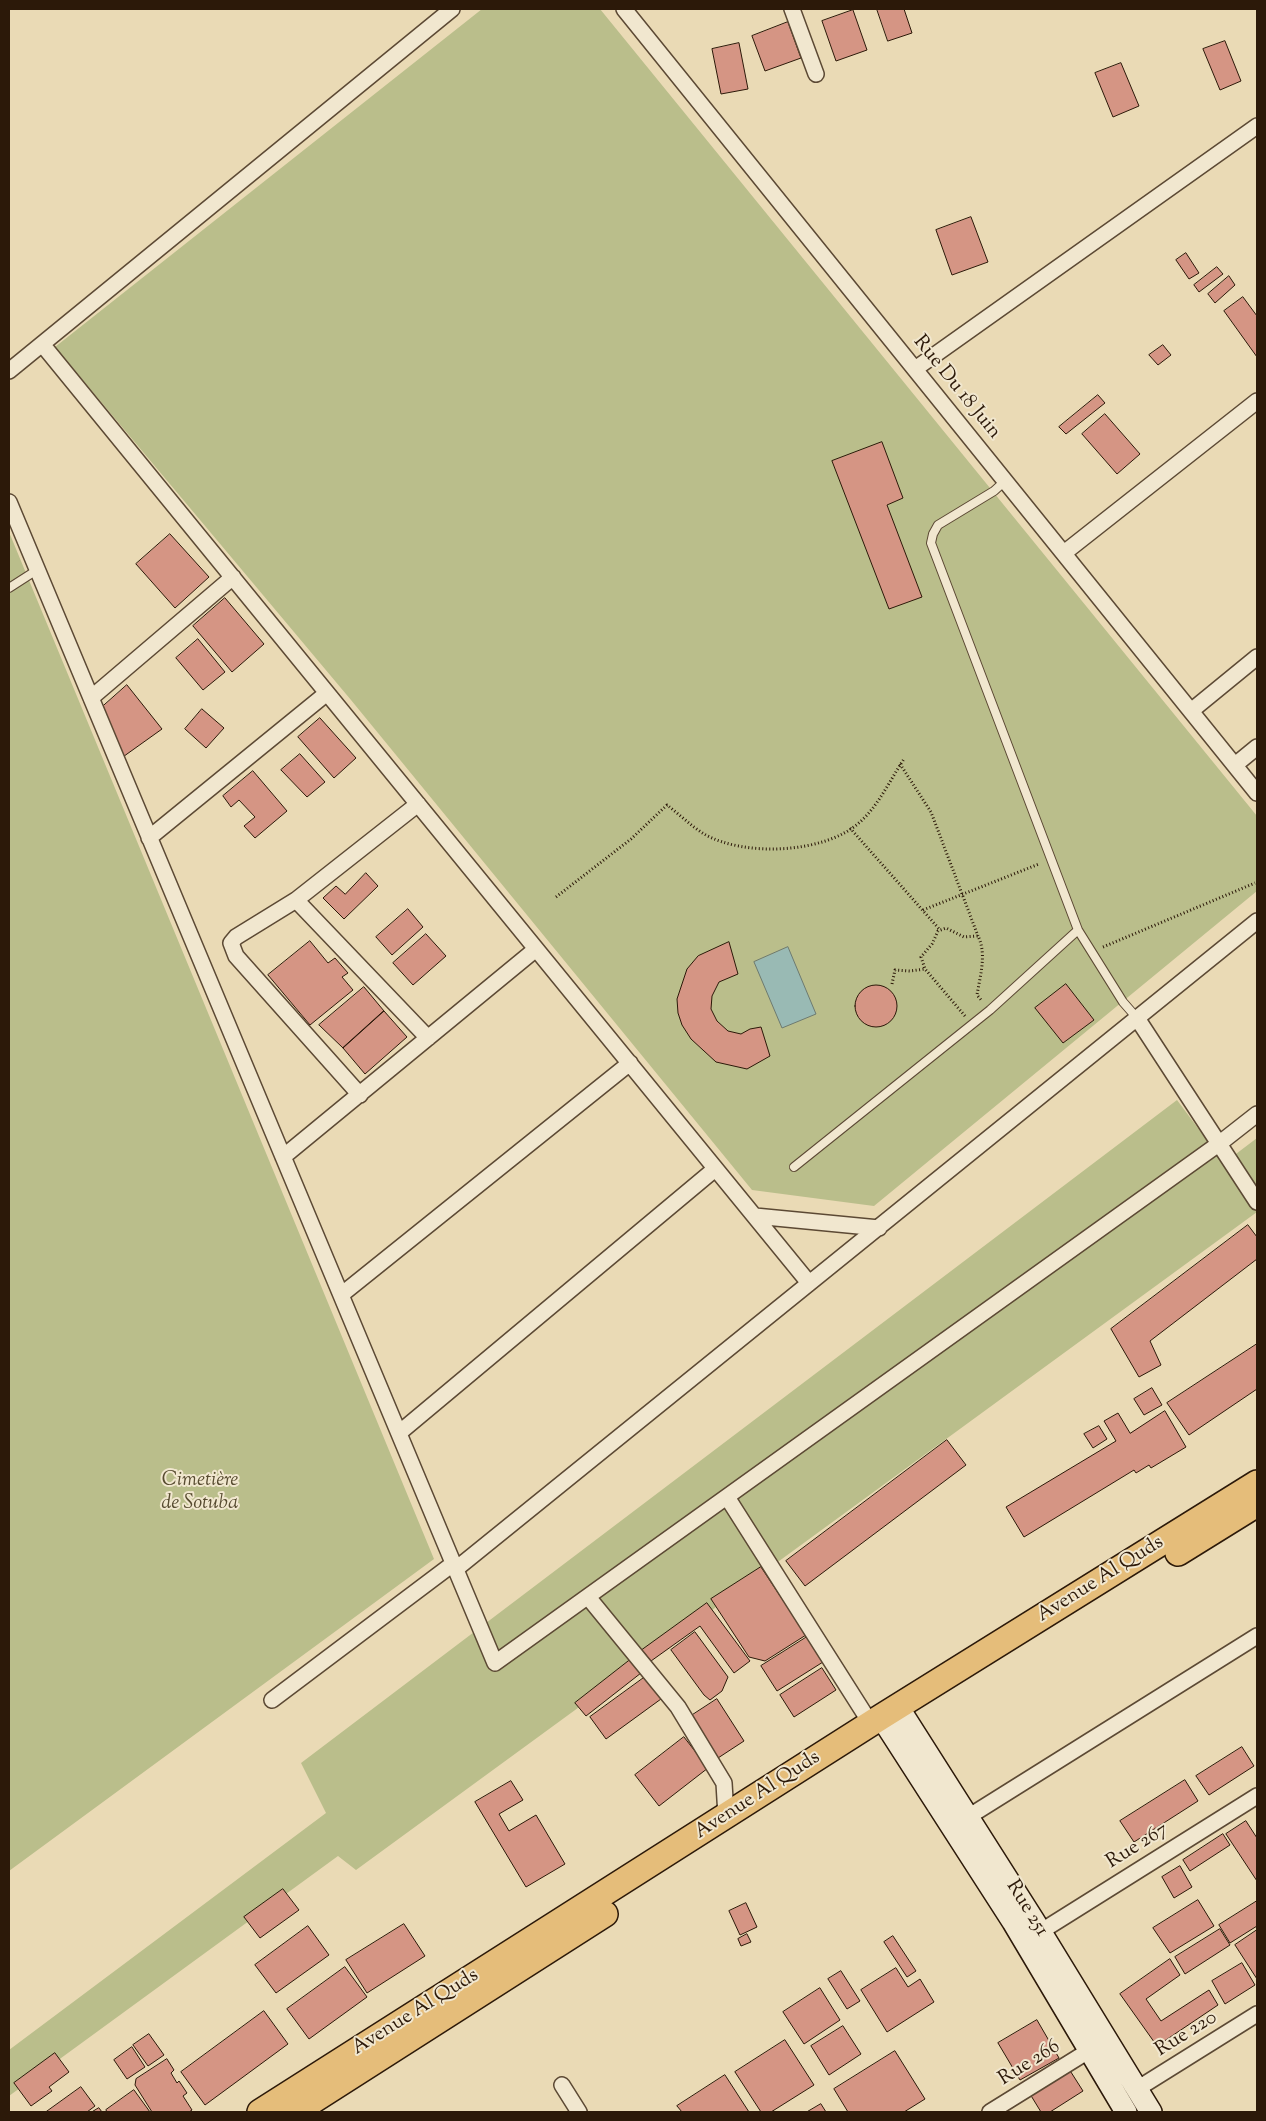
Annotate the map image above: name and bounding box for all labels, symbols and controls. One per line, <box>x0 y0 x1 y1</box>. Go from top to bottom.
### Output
street label: Rue Du 18 Juin <box>907 331 1005 445</box>
park label: Cimetière de Sotuba <box>162 1470 238 1517</box>
street label: Avenue Al Quds <box>1033 1532 1169 1628</box>
street label: Avenue Al Quds <box>691 1747 825 1845</box>
street label: Rue 267 <box>1103 1819 1173 1875</box>
street label: Rue 251 <box>999 1876 1053 1942</box>
street label: Avenue Al Quds <box>348 1965 484 2061</box>
street label: Rue 220 <box>1152 2007 1222 2063</box>
street label: Rue 266 <box>995 2036 1065 2092</box>

